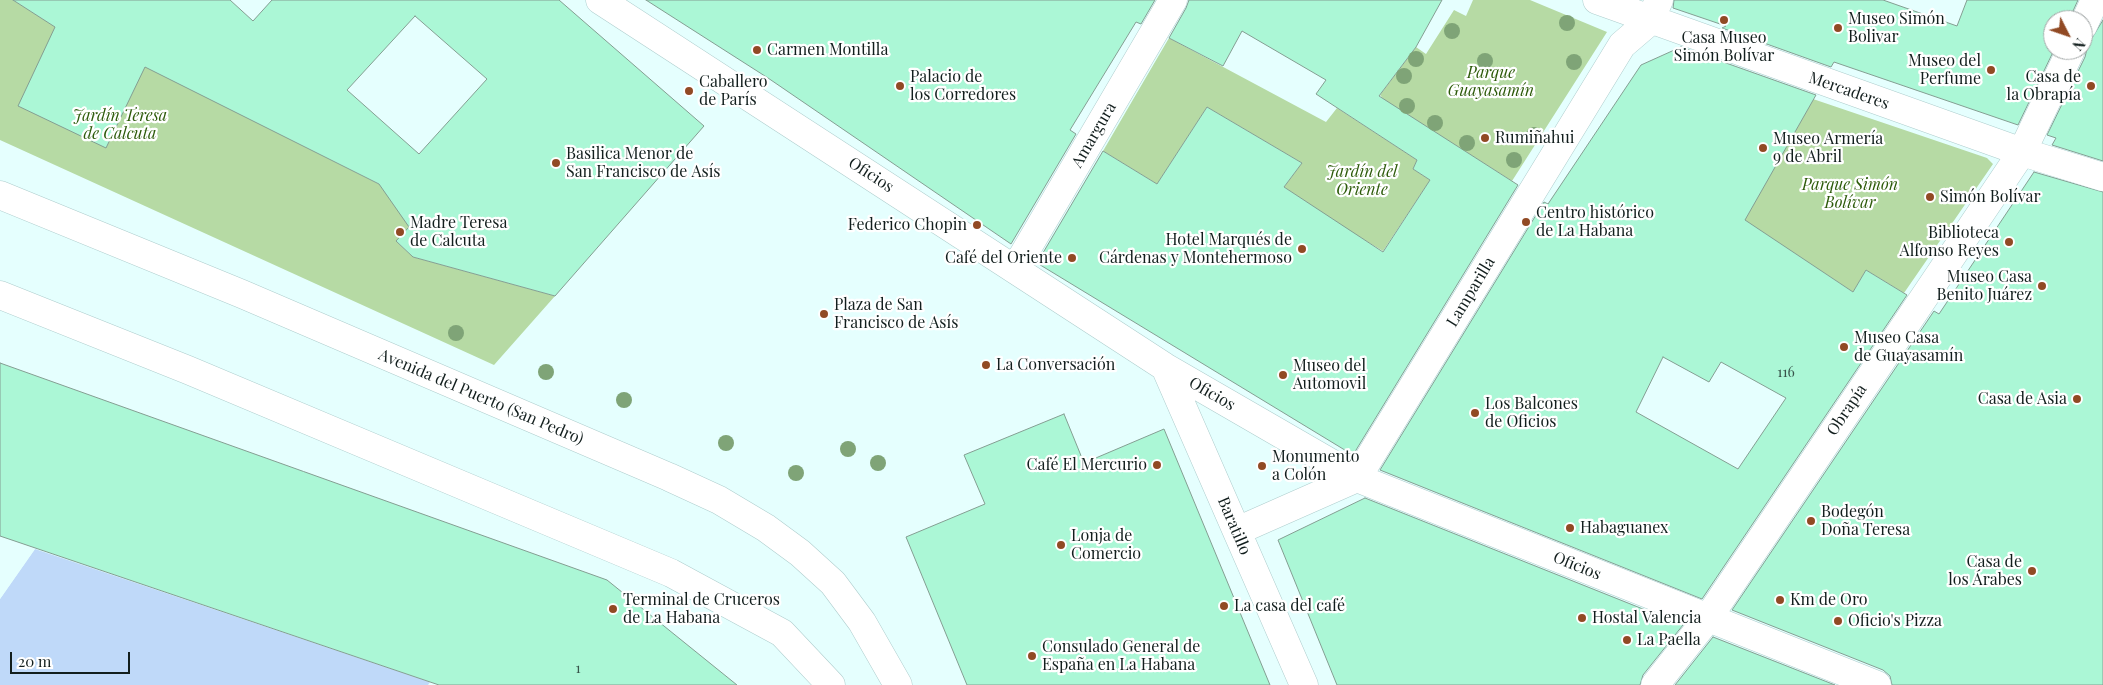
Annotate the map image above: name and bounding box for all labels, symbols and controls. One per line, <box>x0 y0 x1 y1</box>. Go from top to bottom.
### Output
place label: Museo Simón Bolivar <box>1848 9 1945 47</box>
north arrow <box>2043 10 2093 60</box>
marker: Casa Museo Simón Bolívar <box>1718 14 1730 26</box>
marker: Museo Simón Bolivar <box>1832 22 1844 34</box>
place label: Casa Museo Simón Bolívar <box>1674 28 1774 66</box>
text: N <box>2068 34 2089 55</box>
place label: Carmen Montilla <box>767 40 888 60</box>
marker: Carmen Montilla <box>751 44 763 56</box>
place label: Museo del Perfume <box>1908 51 1981 89</box>
park label: Parque Guayasamín <box>1448 63 1534 101</box>
marker: Museo del Perfume <box>1985 64 1997 76</box>
place label: Palacio de los Corredores <box>910 67 1016 105</box>
place label: Casa de la Obrapía <box>2007 67 2081 105</box>
street label: Mercaderes <box>1806 68 1892 114</box>
place label: Caballero de París <box>699 72 768 110</box>
marker: Palacio de los Corredores <box>894 80 906 92</box>
marker: Casa de la Obrapía <box>2085 80 2097 92</box>
marker: Caballero de París <box>683 85 695 97</box>
street label: Amargura <box>1068 99 1120 171</box>
park label: Jardín Teresa de Calcuta <box>73 106 167 144</box>
place label: Rumiñahui <box>1495 128 1574 148</box>
place label: Museo Armería 9 de Abril <box>1773 129 1883 167</box>
marker: Rumiñahui <box>1479 132 1491 144</box>
marker: Museo Armería 9 de Abril <box>1757 142 1769 154</box>
place label: Basilica Menor de San Francisco de Asís <box>566 144 720 182</box>
street label: Oficios <box>845 153 897 197</box>
marker: Basilica Menor de San Francisco de Asís <box>550 157 562 169</box>
park label: Jardín del Oriente <box>1326 162 1398 200</box>
park label: Parque Simón Bolívar <box>1802 175 1898 213</box>
place label: Simón Bolívar <box>1940 187 2040 207</box>
marker: Simón Bolívar <box>1924 191 1936 203</box>
place label: Centro histórico de La Habana <box>1536 203 1654 241</box>
place label: Madre Teresa de Calcuta <box>410 213 507 251</box>
place label: Federico Chopin <box>848 215 967 235</box>
marker: Centro histórico de La Habana <box>1520 216 1532 228</box>
marker: Federico Chopin <box>971 219 983 231</box>
place label: Biblioteca Alfonso Reyes <box>1900 223 1999 261</box>
marker: Madre Teresa de Calcuta <box>394 226 406 238</box>
place label: Hotel Marqués de Cárdenas y Montehermoso <box>1099 230 1292 268</box>
marker: Biblioteca Alfonso Reyes <box>2003 236 2015 248</box>
marker: Hotel Marqués de Cárdenas y Montehermoso <box>1296 243 1308 255</box>
place label: Café del Oriente <box>945 248 1062 268</box>
marker: Café del Oriente <box>1066 252 1078 264</box>
street label: Lamparilla <box>1443 254 1499 330</box>
place label: Museo Casa Benito Juárez <box>1937 267 2032 305</box>
marker: Museo Casa Benito Juárez <box>2036 280 2048 292</box>
place label: Plaza de San Francisco de Asís <box>834 295 958 333</box>
marker: Plaza de San Francisco de Asís <box>818 308 830 320</box>
place label: Museo Casa de Guayasamín <box>1854 328 1963 366</box>
marker: Museo Casa de Guayasamín <box>1838 341 1850 353</box>
street label: Avenida del Puerto (San Pedro) <box>376 345 586 449</box>
place label: La Conversación <box>996 355 1115 375</box>
place label: Museo del Automovil <box>1293 356 1366 394</box>
marker: La Conversación <box>980 359 992 371</box>
house number: 116 <box>1777 365 1795 381</box>
marker: Museo del Automovil <box>1277 369 1289 381</box>
street label: Oficios <box>1186 373 1238 415</box>
street label: Obrapía <box>1823 381 1871 439</box>
place label: Casa de Asia <box>1978 389 2067 409</box>
marker: Casa de Asia <box>2071 393 2083 405</box>
place label: Los Balcones de Oficios <box>1485 394 1578 432</box>
marker: Los Balcones de Oficios <box>1469 407 1481 419</box>
place label: Monumento a Colón <box>1272 447 1360 485</box>
place label: Café El Mercurio <box>1026 455 1147 475</box>
marker: Café El Mercurio <box>1151 459 1163 471</box>
marker: Monumento a Colón <box>1256 460 1268 472</box>
street label: Baratillo <box>1213 494 1255 558</box>
place label: Bodegón Doña Teresa <box>1821 502 1910 540</box>
marker: Bodegón Doña Teresa <box>1805 515 1817 527</box>
place label: Habaguanex <box>1580 518 1668 538</box>
marker: Habaguanex <box>1564 522 1576 534</box>
place label: Lonja de Comercio <box>1071 526 1141 564</box>
marker: Lonja de Comercio <box>1055 539 1067 551</box>
street label: Oficios <box>1550 548 1604 584</box>
place label: Casa de los Árabes <box>1948 552 2022 590</box>
marker: Casa de los Árabes <box>2026 565 2038 577</box>
place label: Terminal de Cruceros de La Habana <box>623 590 780 628</box>
place label: Km de Oro <box>1790 590 1867 610</box>
marker: Km de Oro <box>1774 594 1786 606</box>
place label: La casa del café <box>1234 596 1345 616</box>
marker: La casa del café <box>1218 600 1230 612</box>
marker: Terminal de Cruceros de La Habana <box>607 603 619 615</box>
place label: Hostal Valencia <box>1592 608 1702 628</box>
place label: Oficio's Pizza <box>1848 611 1942 631</box>
marker: Hostal Valencia <box>1576 612 1588 624</box>
marker: Oficio's Pizza <box>1832 615 1844 627</box>
place label: La Paella <box>1637 630 1701 650</box>
marker: La Paella <box>1621 634 1633 646</box>
place label: Consulado General de España en La Habana <box>1042 637 1200 675</box>
scale bar <box>12 642 132 674</box>
marker: Consulado General de España en La Habana <box>1026 650 1038 662</box>
text: 20 m <box>18 651 51 671</box>
house number: 1 <box>575 661 581 677</box>

